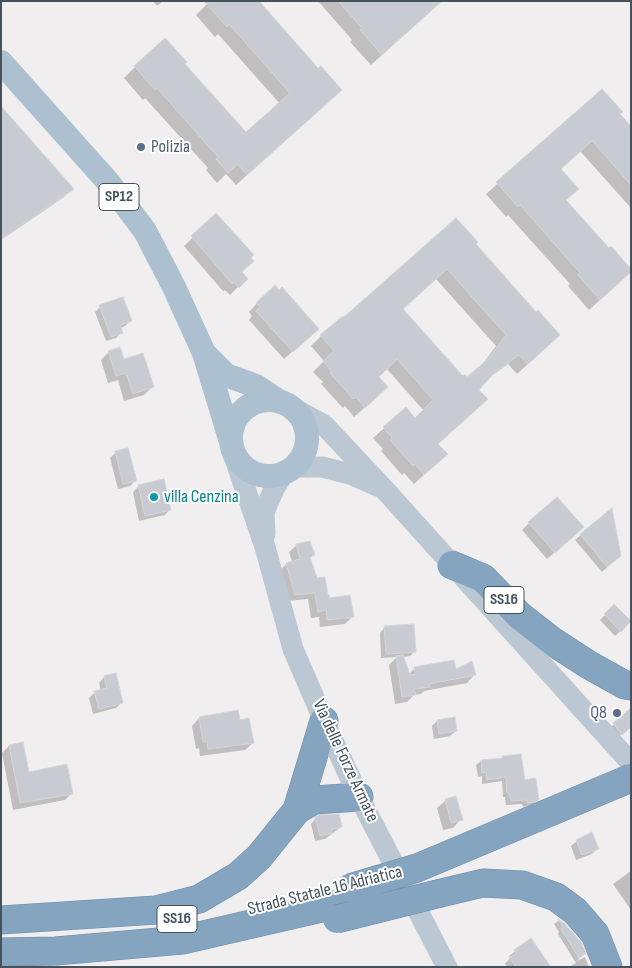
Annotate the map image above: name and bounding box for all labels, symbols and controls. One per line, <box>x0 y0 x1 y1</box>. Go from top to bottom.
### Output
place label: Polizia <box>151 136 190 158</box>
marker: Polizia <box>135 141 147 153</box>
road number: SP12 <box>99 183 139 210</box>
place label: villa Cenzina <box>164 486 239 508</box>
marker: villa Cenzina <box>148 491 160 503</box>
road number: SS16 <box>484 586 524 614</box>
street label: Via delle Forze Armate <box>307 696 383 826</box>
place label: Q8 <box>590 702 607 724</box>
marker: Q8 <box>611 707 623 719</box>
street label: Strada Statale 16 Adriatica <box>246 861 404 921</box>
road number: SS16 <box>157 906 197 932</box>

